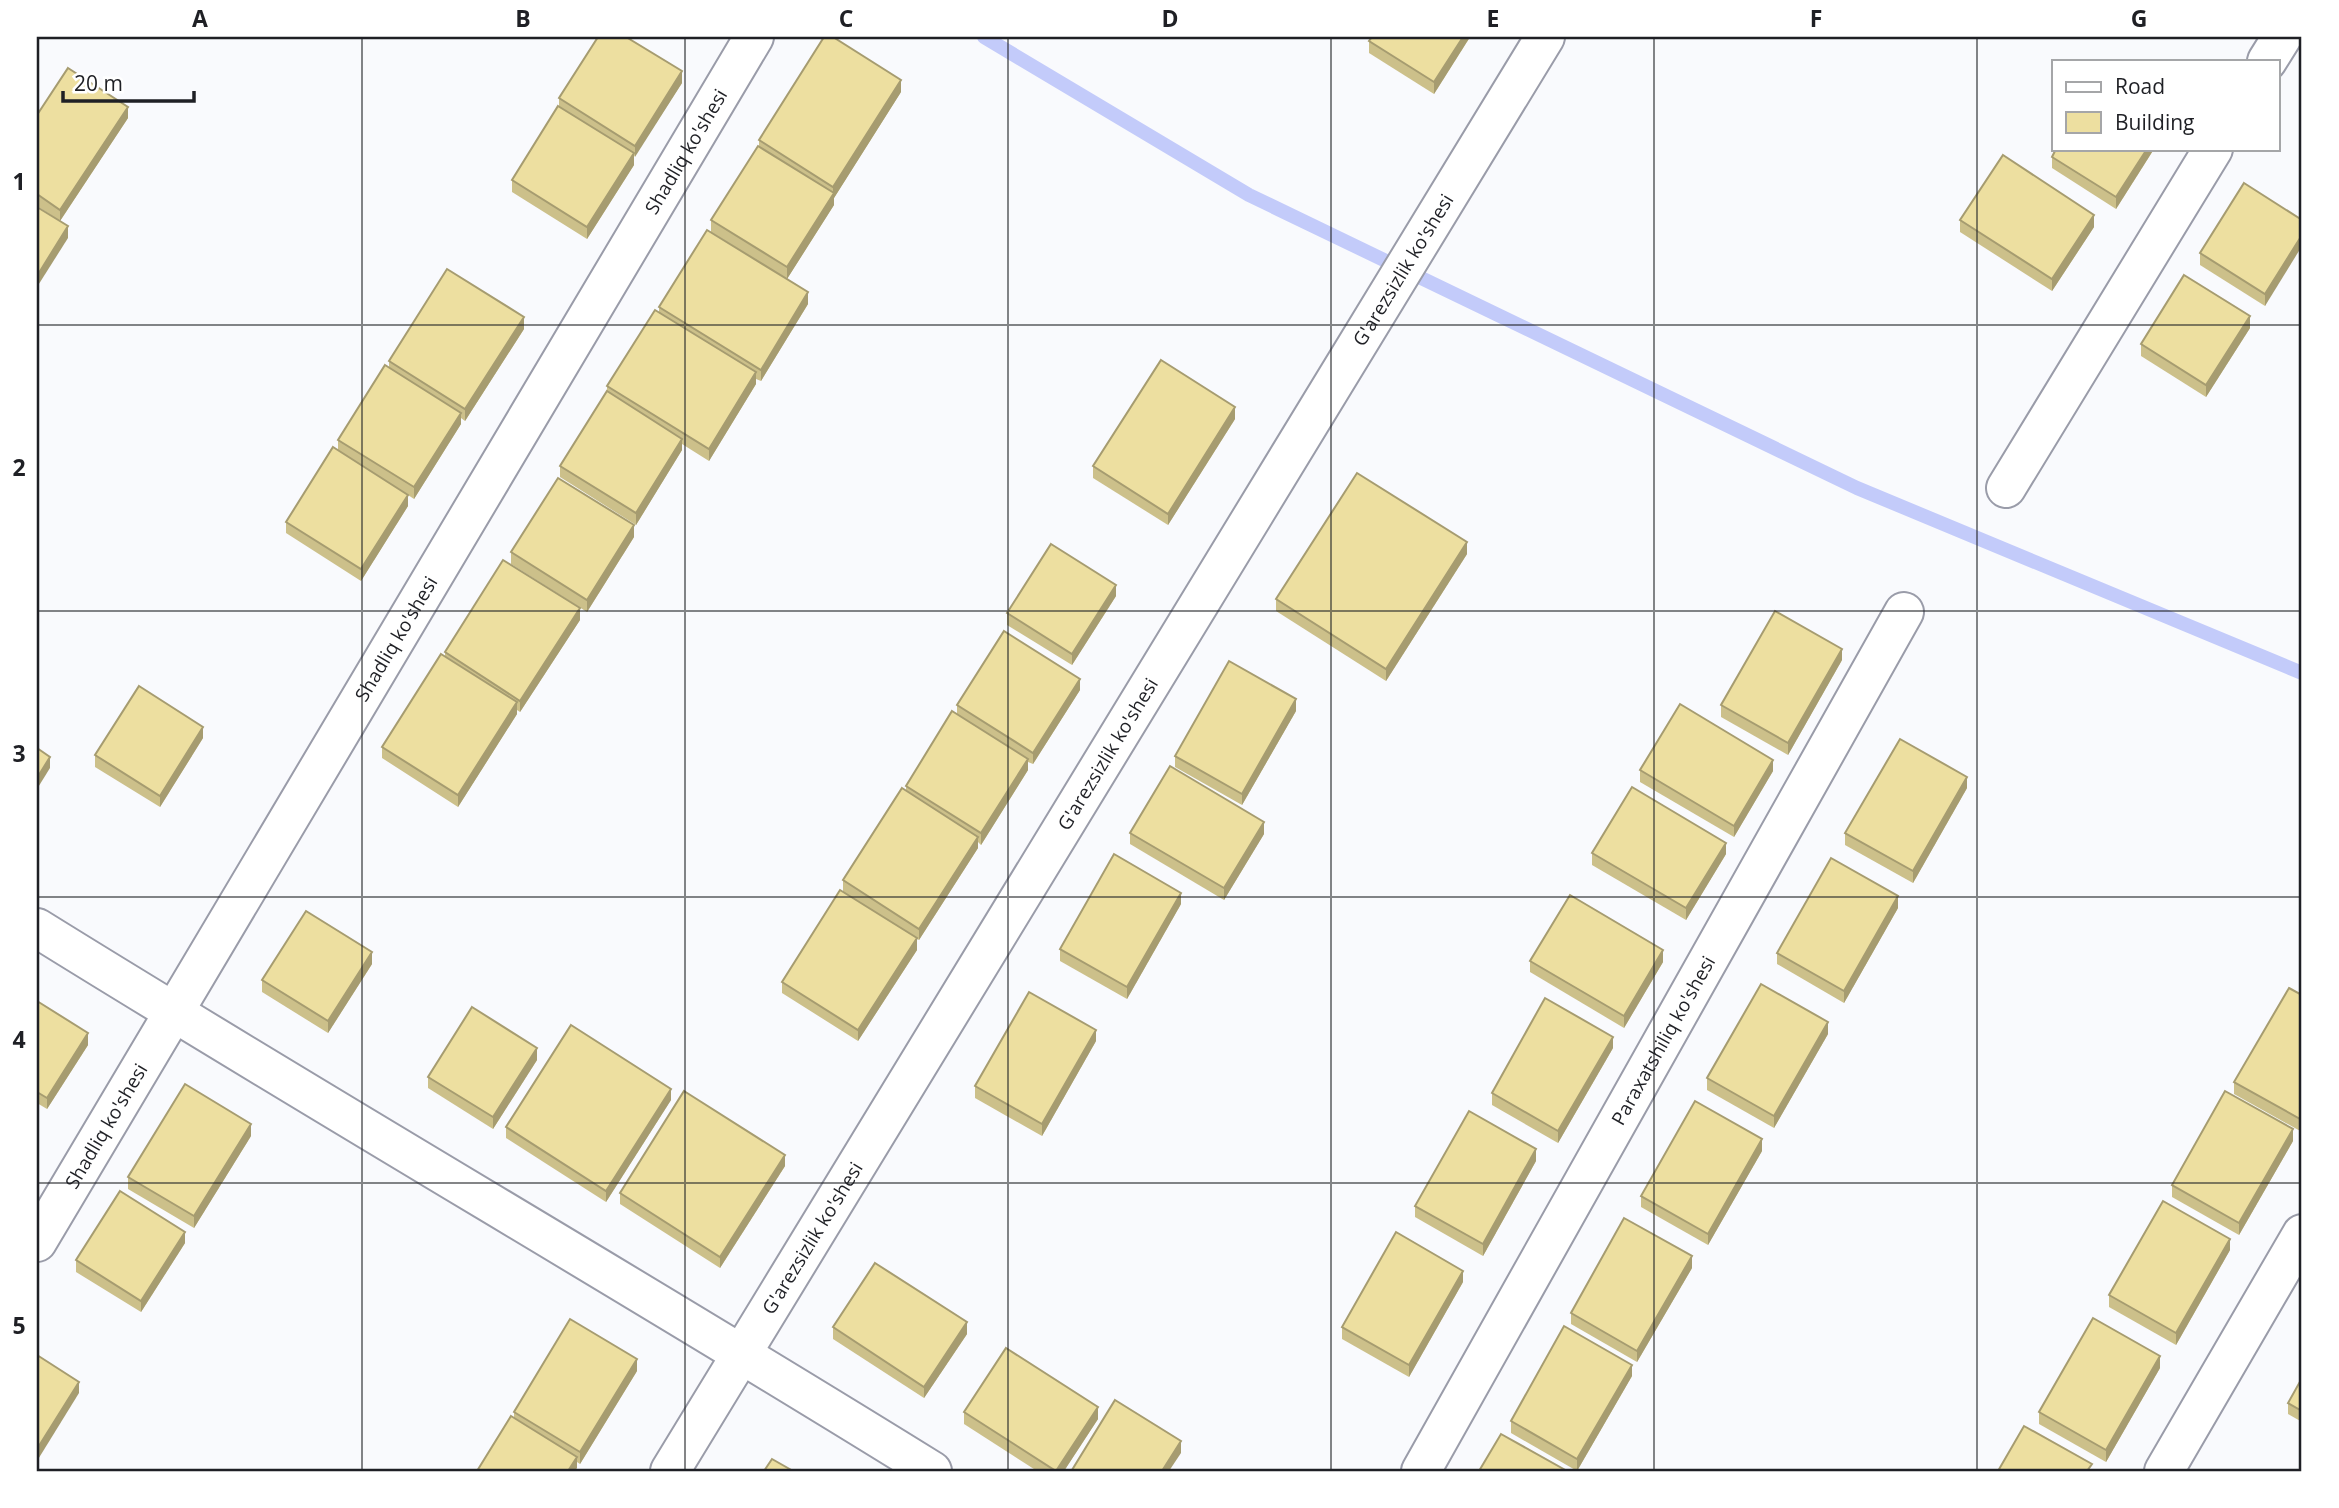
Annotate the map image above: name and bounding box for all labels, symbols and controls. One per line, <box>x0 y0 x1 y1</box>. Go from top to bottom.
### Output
text: A <box>192 2 208 34</box>
text: B <box>515 2 531 34</box>
text: C <box>839 2 853 34</box>
text: D <box>1161 2 1179 34</box>
text: E <box>1487 2 1499 34</box>
text: F <box>1810 2 1822 34</box>
text: G <box>2131 2 2147 34</box>
scale bar <box>63 60 194 104</box>
legend <box>2052 60 2280 150</box>
text: 20 m <box>74 69 123 97</box>
text: Road <box>2115 72 2165 100</box>
street label: Shadliq ko'shesi <box>639 84 733 219</box>
text: Building <box>2115 108 2194 136</box>
text: 1 <box>12 165 26 197</box>
street label: G'arezsizlik ko'shesi <box>1346 189 1459 351</box>
text: 2 <box>12 451 26 483</box>
street label: Shadliq ko'shesi <box>349 571 443 706</box>
street label: G'arezsizlik ko'shesi <box>1051 673 1164 835</box>
text: 3 <box>12 737 26 769</box>
street label: Paraxatshiliq ko'shesi <box>1605 951 1721 1130</box>
text: 4 <box>12 1023 26 1055</box>
street label: Shadliq ko'shesi <box>59 1059 153 1193</box>
street label: G'arezsizlik ko'shesi <box>756 1157 869 1319</box>
text: 5 <box>12 1309 26 1341</box>

